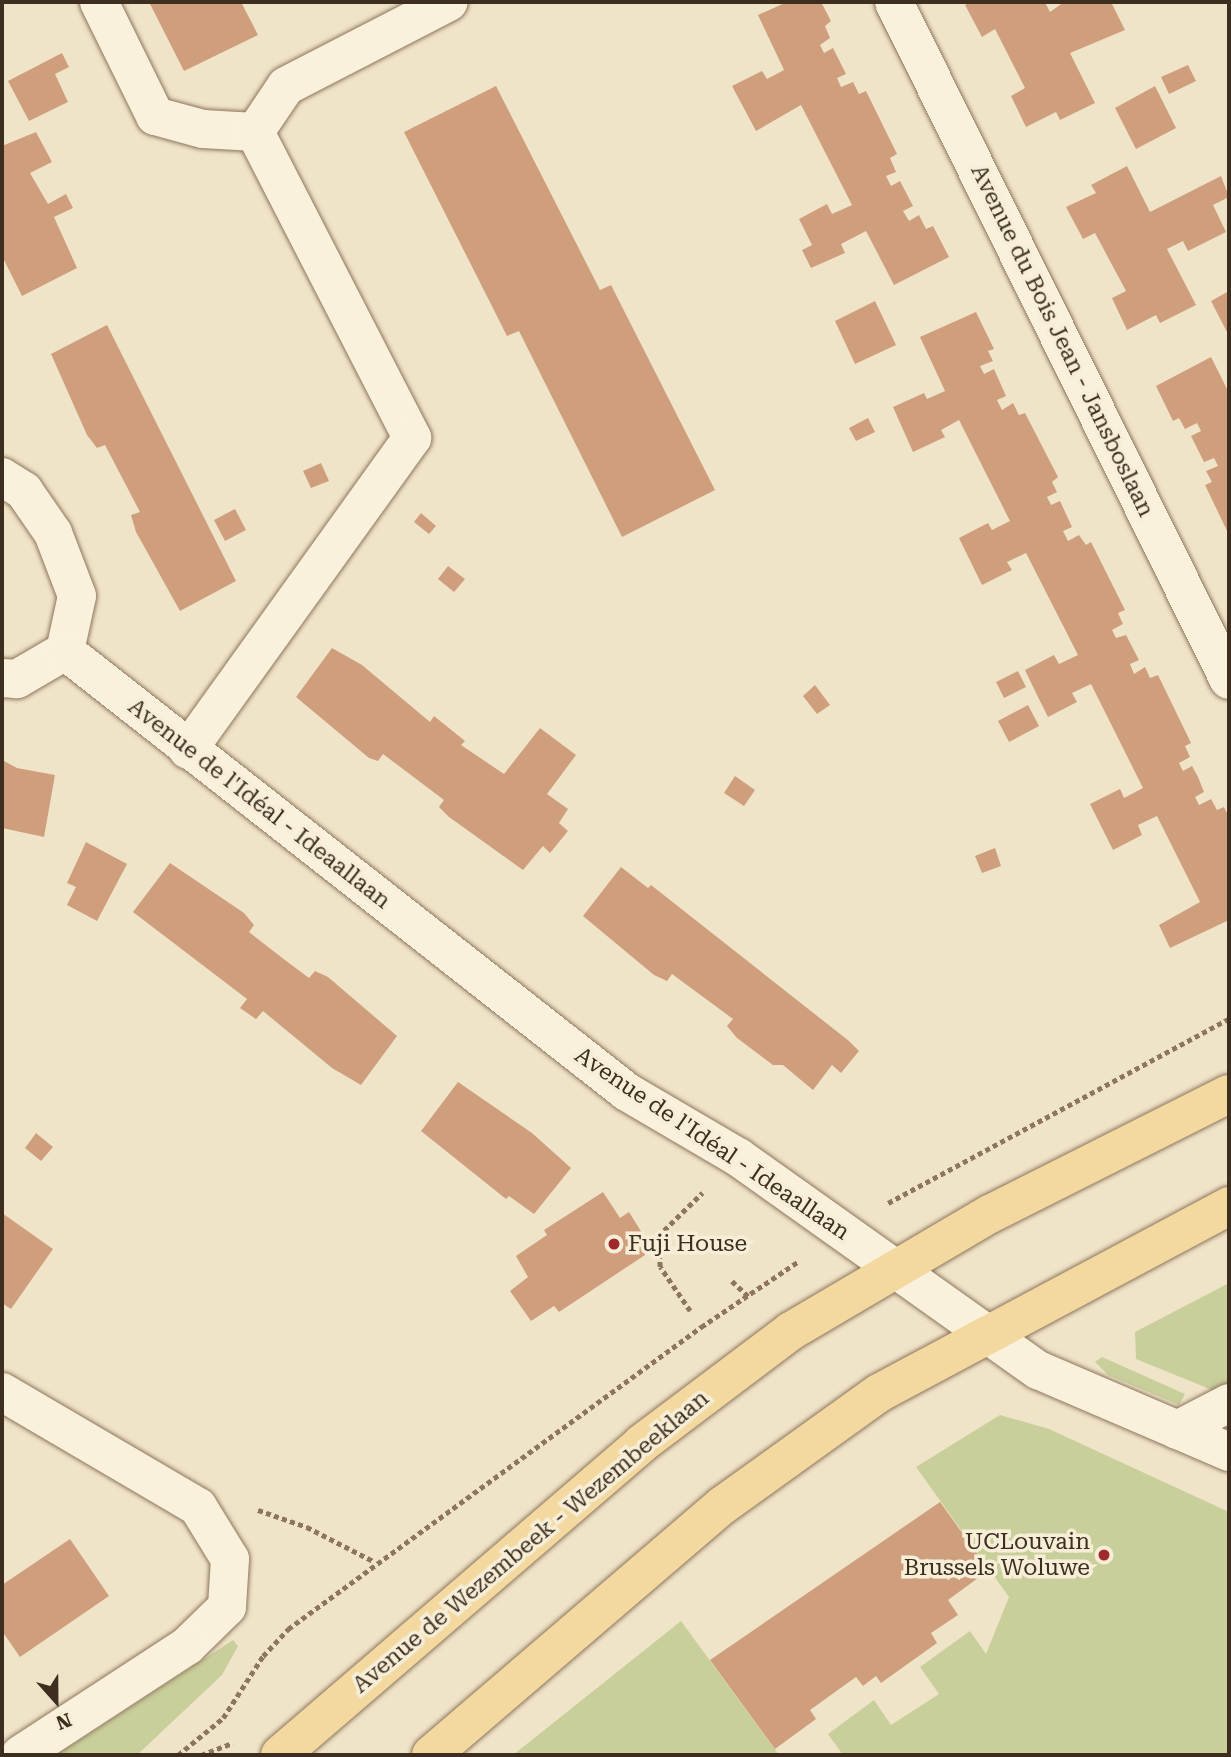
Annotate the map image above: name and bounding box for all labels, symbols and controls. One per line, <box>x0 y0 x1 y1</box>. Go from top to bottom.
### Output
street label: Avenue du Bois Jean - Jansboslaan <box>964 160 1160 522</box>
street label: Avenue de l'Idéal - Ideaallaan <box>122 693 396 915</box>
street label: Avenue de l'Idéal - Ideaallaan <box>569 1042 855 1246</box>
place label: Fuji House <box>628 1230 747 1258</box>
marker: Fuji House <box>606 1236 622 1252</box>
street label: Avenue de Wezembeek - Wezembeeklaan <box>347 1385 715 1699</box>
place label: UCLouvain Brussels Woluwe <box>904 1528 1090 1582</box>
marker: UCLouvain Brussels Woluwe <box>1096 1547 1112 1563</box>
north arrow <box>21 1666 91 1736</box>
text: N <box>53 1708 75 1734</box>

